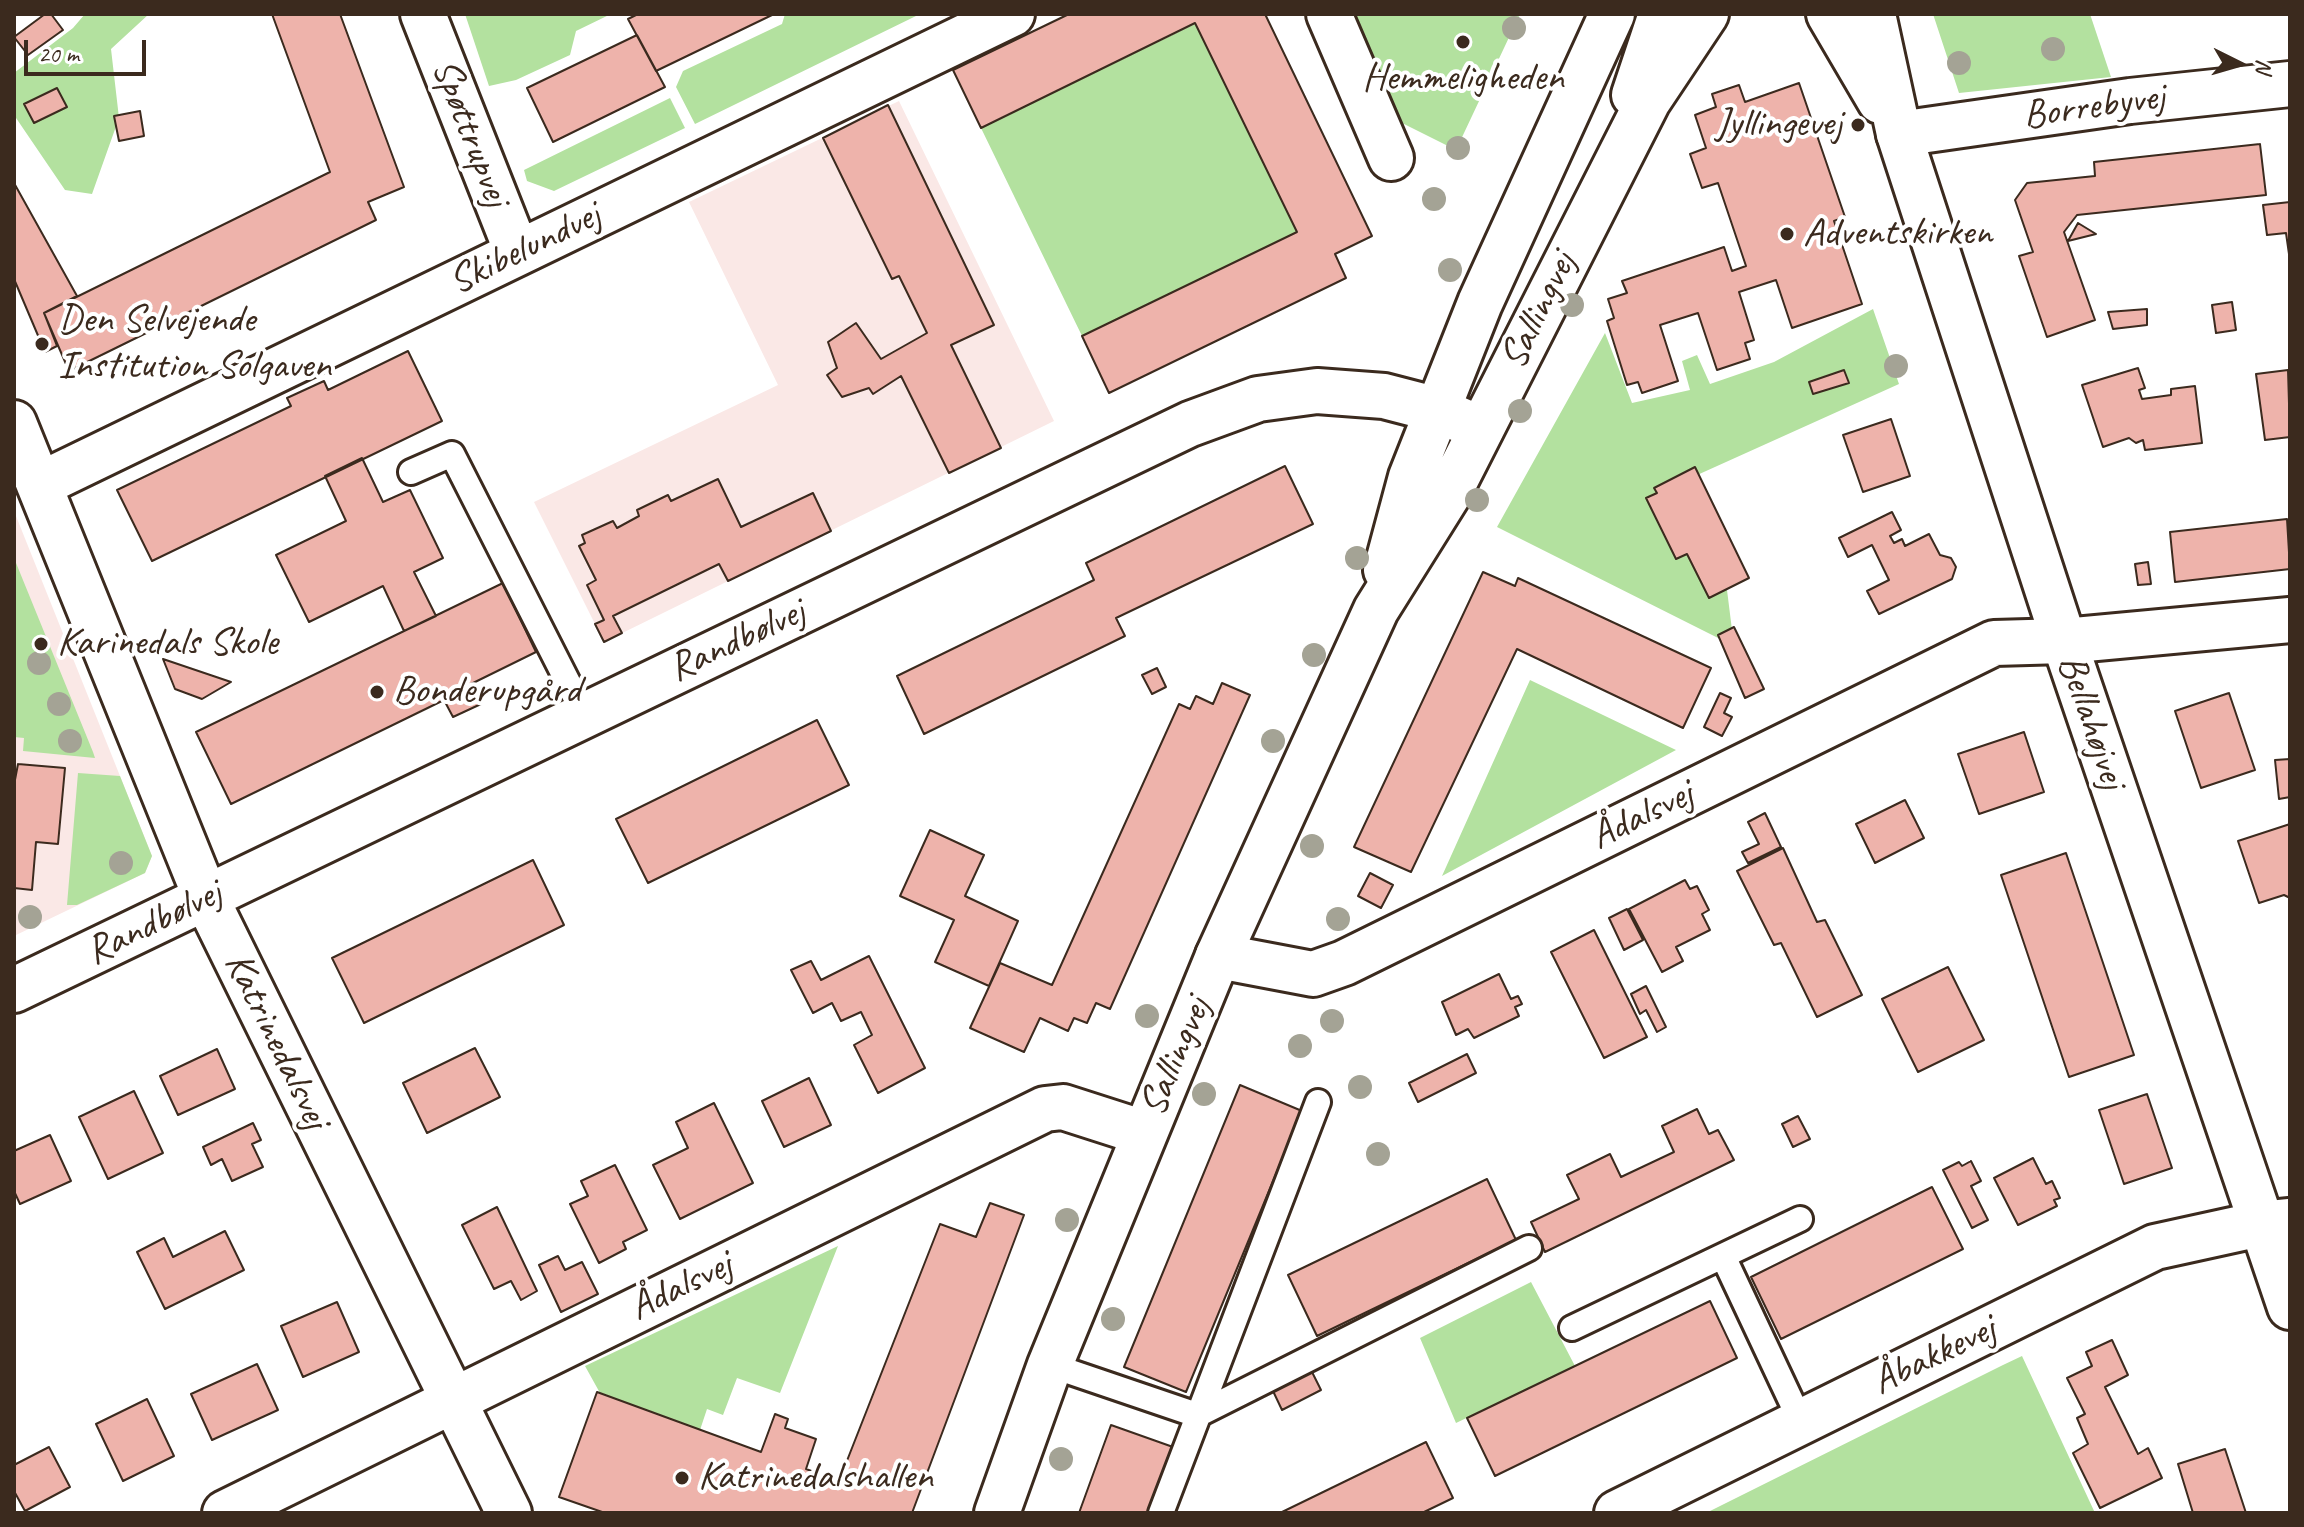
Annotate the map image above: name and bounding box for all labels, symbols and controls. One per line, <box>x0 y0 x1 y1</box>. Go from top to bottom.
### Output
scale bar <box>28 24 150 74</box>
north arrow <box>2200 24 2280 104</box>
marker: Hemmeligheden <box>1454 33 1472 51</box>
text: 20 m <box>38 39 79 69</box>
street label: Spøttrupvej <box>420 53 520 213</box>
place label: Hemmeligheden <box>1362 55 1564 103</box>
text: N <box>2249 58 2278 74</box>
street label: Borrebyvej <box>2020 73 2168 141</box>
place label: Jyllingevej <box>1716 101 1842 149</box>
marker: Jyllingevej <box>1849 116 1867 134</box>
street label: Skibelundvej <box>441 192 609 306</box>
place label: Adventskirken <box>1803 210 1992 258</box>
marker: Adventskirken <box>1778 225 1796 243</box>
street label: Sallingvej <box>1490 245 1588 377</box>
place label: Den Selvejende Institution Solgaven <box>58 297 331 391</box>
marker: Den Selvejende Institution Solgaven <box>33 335 51 353</box>
street label: Randbølvej <box>661 589 813 693</box>
place label: Karinedals Skole <box>57 620 278 668</box>
marker: Karinedals Skole <box>32 635 50 653</box>
street label: Bellahøjvej <box>2046 649 2136 795</box>
place label: Bonderupgård <box>393 668 581 716</box>
marker: Bonderupgård <box>368 683 386 701</box>
street label: Ådalsvej <box>1583 771 1701 861</box>
street label: Randbølvej <box>78 870 230 976</box>
street label: Katrinedalsvej <box>213 945 339 1137</box>
street label: Sallingvej <box>1130 990 1222 1124</box>
street label: Ådalsvej <box>622 1242 740 1332</box>
street label: Åbakkevej <box>1865 1306 2003 1406</box>
place label: Katrinedalshallen <box>698 1454 933 1502</box>
marker: Katrinedalshallen <box>673 1469 691 1487</box>

